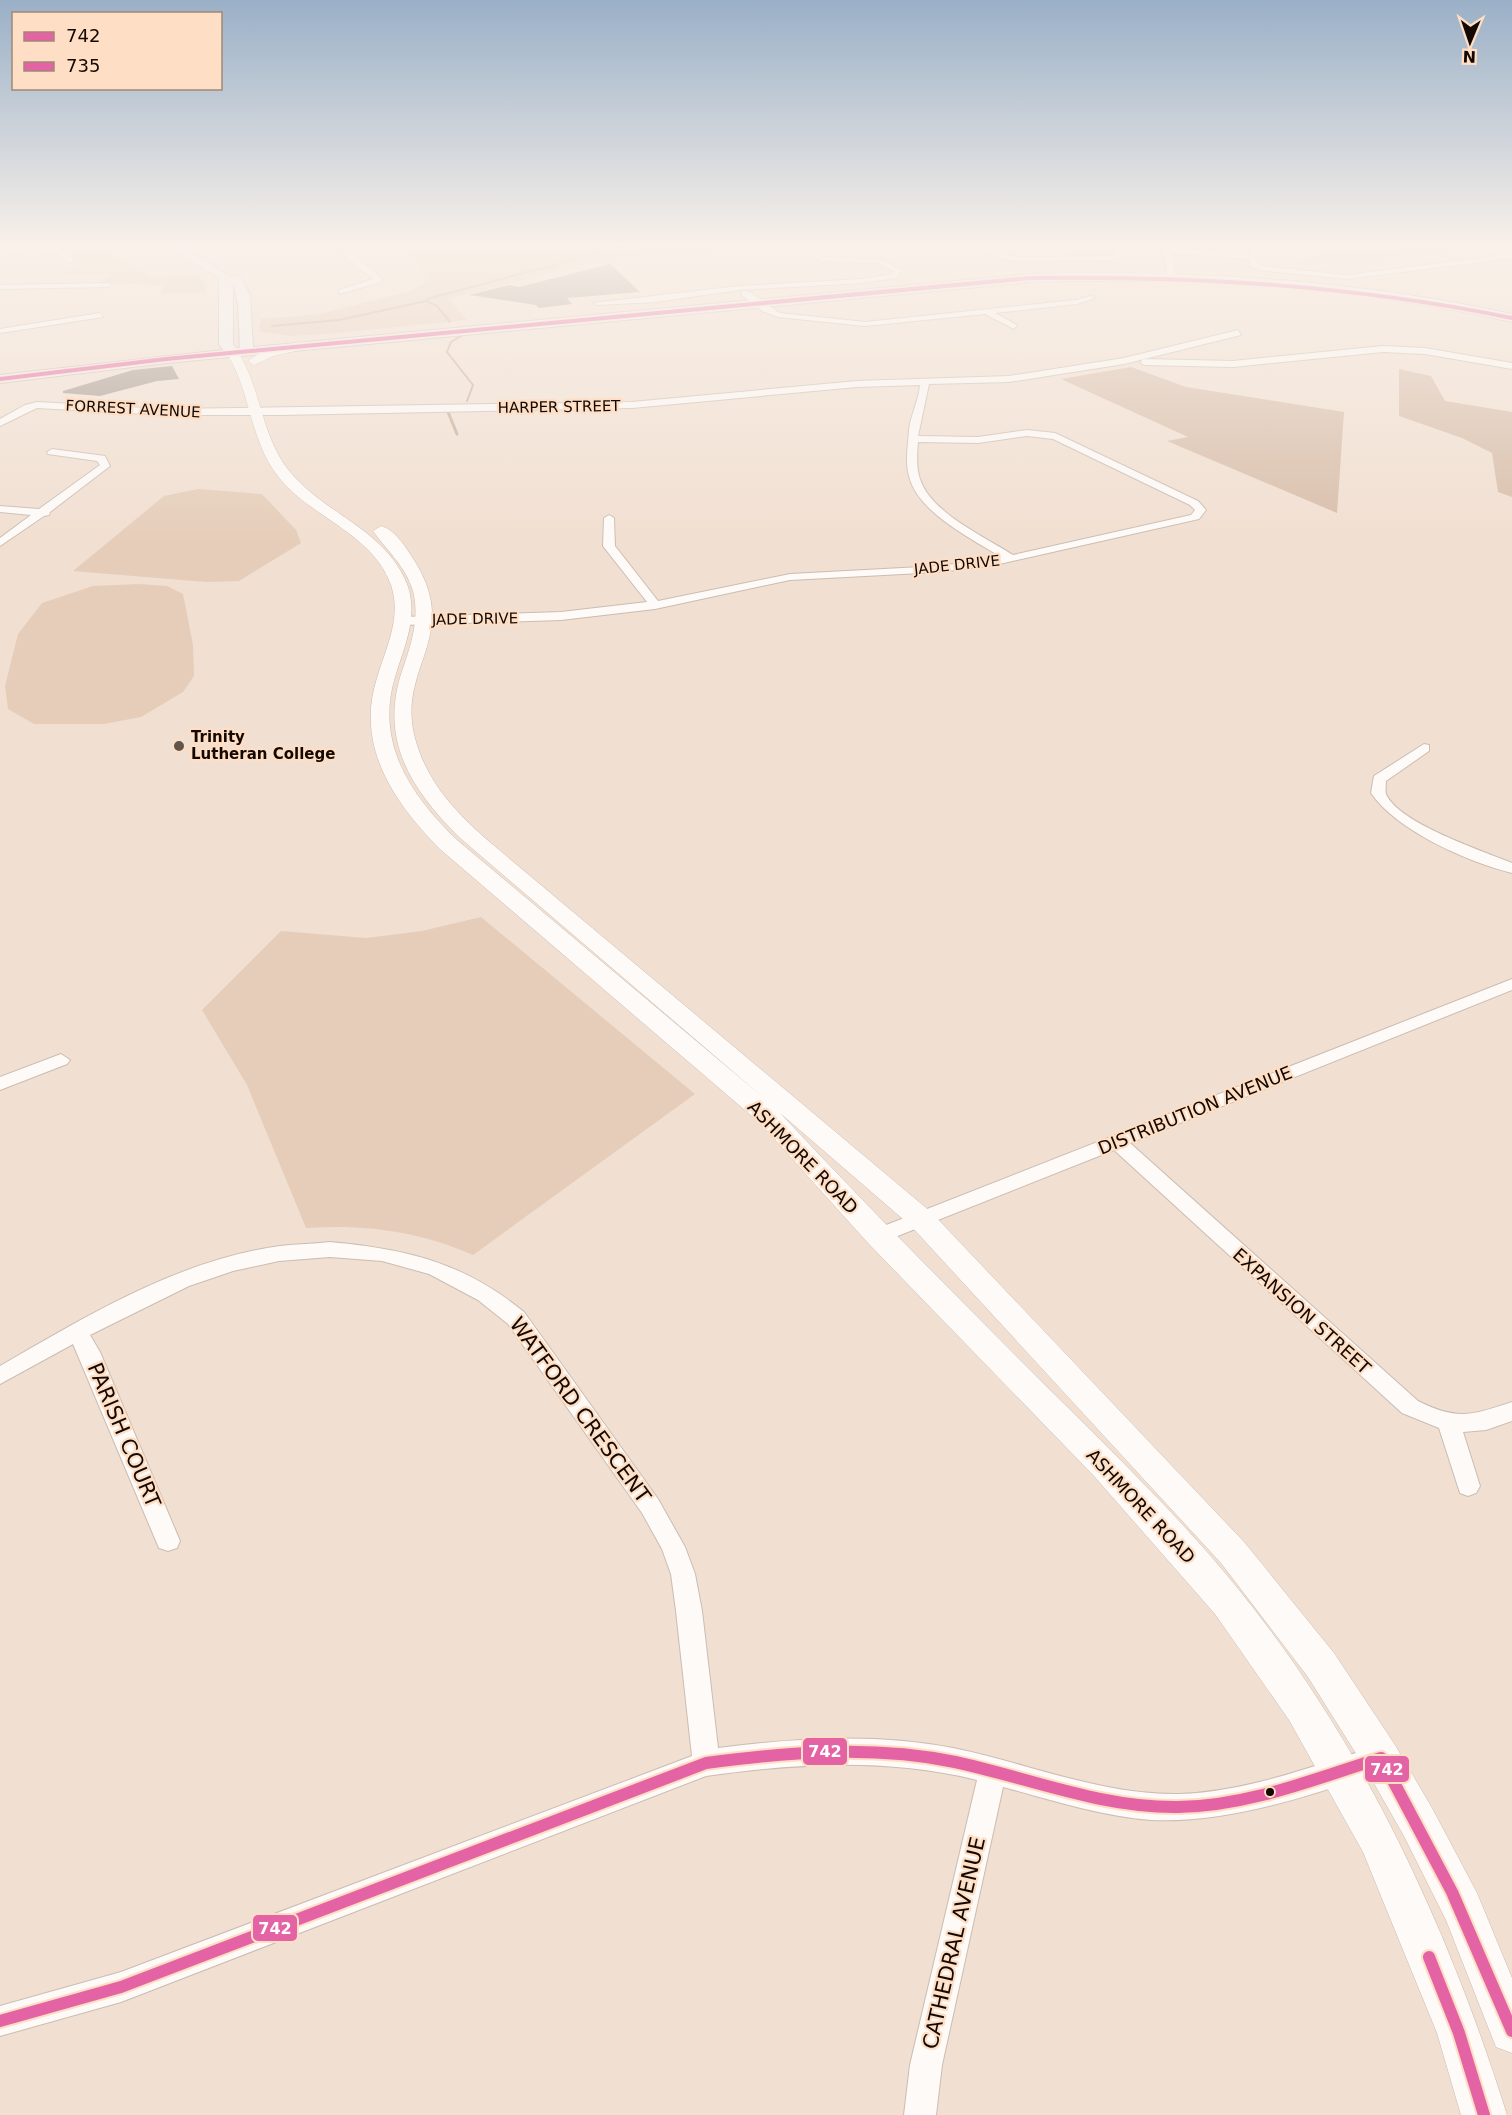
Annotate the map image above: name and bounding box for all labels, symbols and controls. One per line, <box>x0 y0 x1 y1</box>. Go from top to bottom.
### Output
legend <box>12 12 222 90</box>
north arrow <box>1440 12 1500 72</box>
text: 742 <box>66 25 100 46</box>
text: N <box>1462 47 1477 66</box>
text: 735 <box>66 55 100 76</box>
street label: FORREST AVENUE <box>65 396 201 422</box>
street label: HARPER STREET <box>497 397 621 417</box>
street label: JADE DRIVE <box>912 552 1001 579</box>
street label: JADE DRIVE <box>431 609 518 629</box>
place label: Trinity Lutheran College <box>191 728 335 763</box>
marker: Trinity Lutheran College <box>172 739 186 753</box>
street label: DISTRIBUTION AVENUE <box>1095 1061 1295 1159</box>
street label: ASHMORE ROAD <box>744 1096 862 1218</box>
street label: EXPANSION STREET <box>1229 1244 1376 1379</box>
street label: WATFORD CRESCENT <box>505 1313 656 1508</box>
street label: PARISH COURT <box>83 1359 165 1511</box>
street label: ASHMORE ROAD <box>1082 1444 1200 1568</box>
line badge: 742 <box>802 1737 848 1766</box>
text: 742 <box>808 1742 842 1761</box>
line badge: 742 <box>1364 1755 1410 1783</box>
text: 742 <box>1370 1760 1404 1779</box>
unlabelled marker <box>1264 1786 1276 1798</box>
street label: CATHEDRAL AVENUE <box>918 1835 990 2051</box>
line badge: 742 <box>252 1914 298 1942</box>
text: 742 <box>258 1919 292 1938</box>

